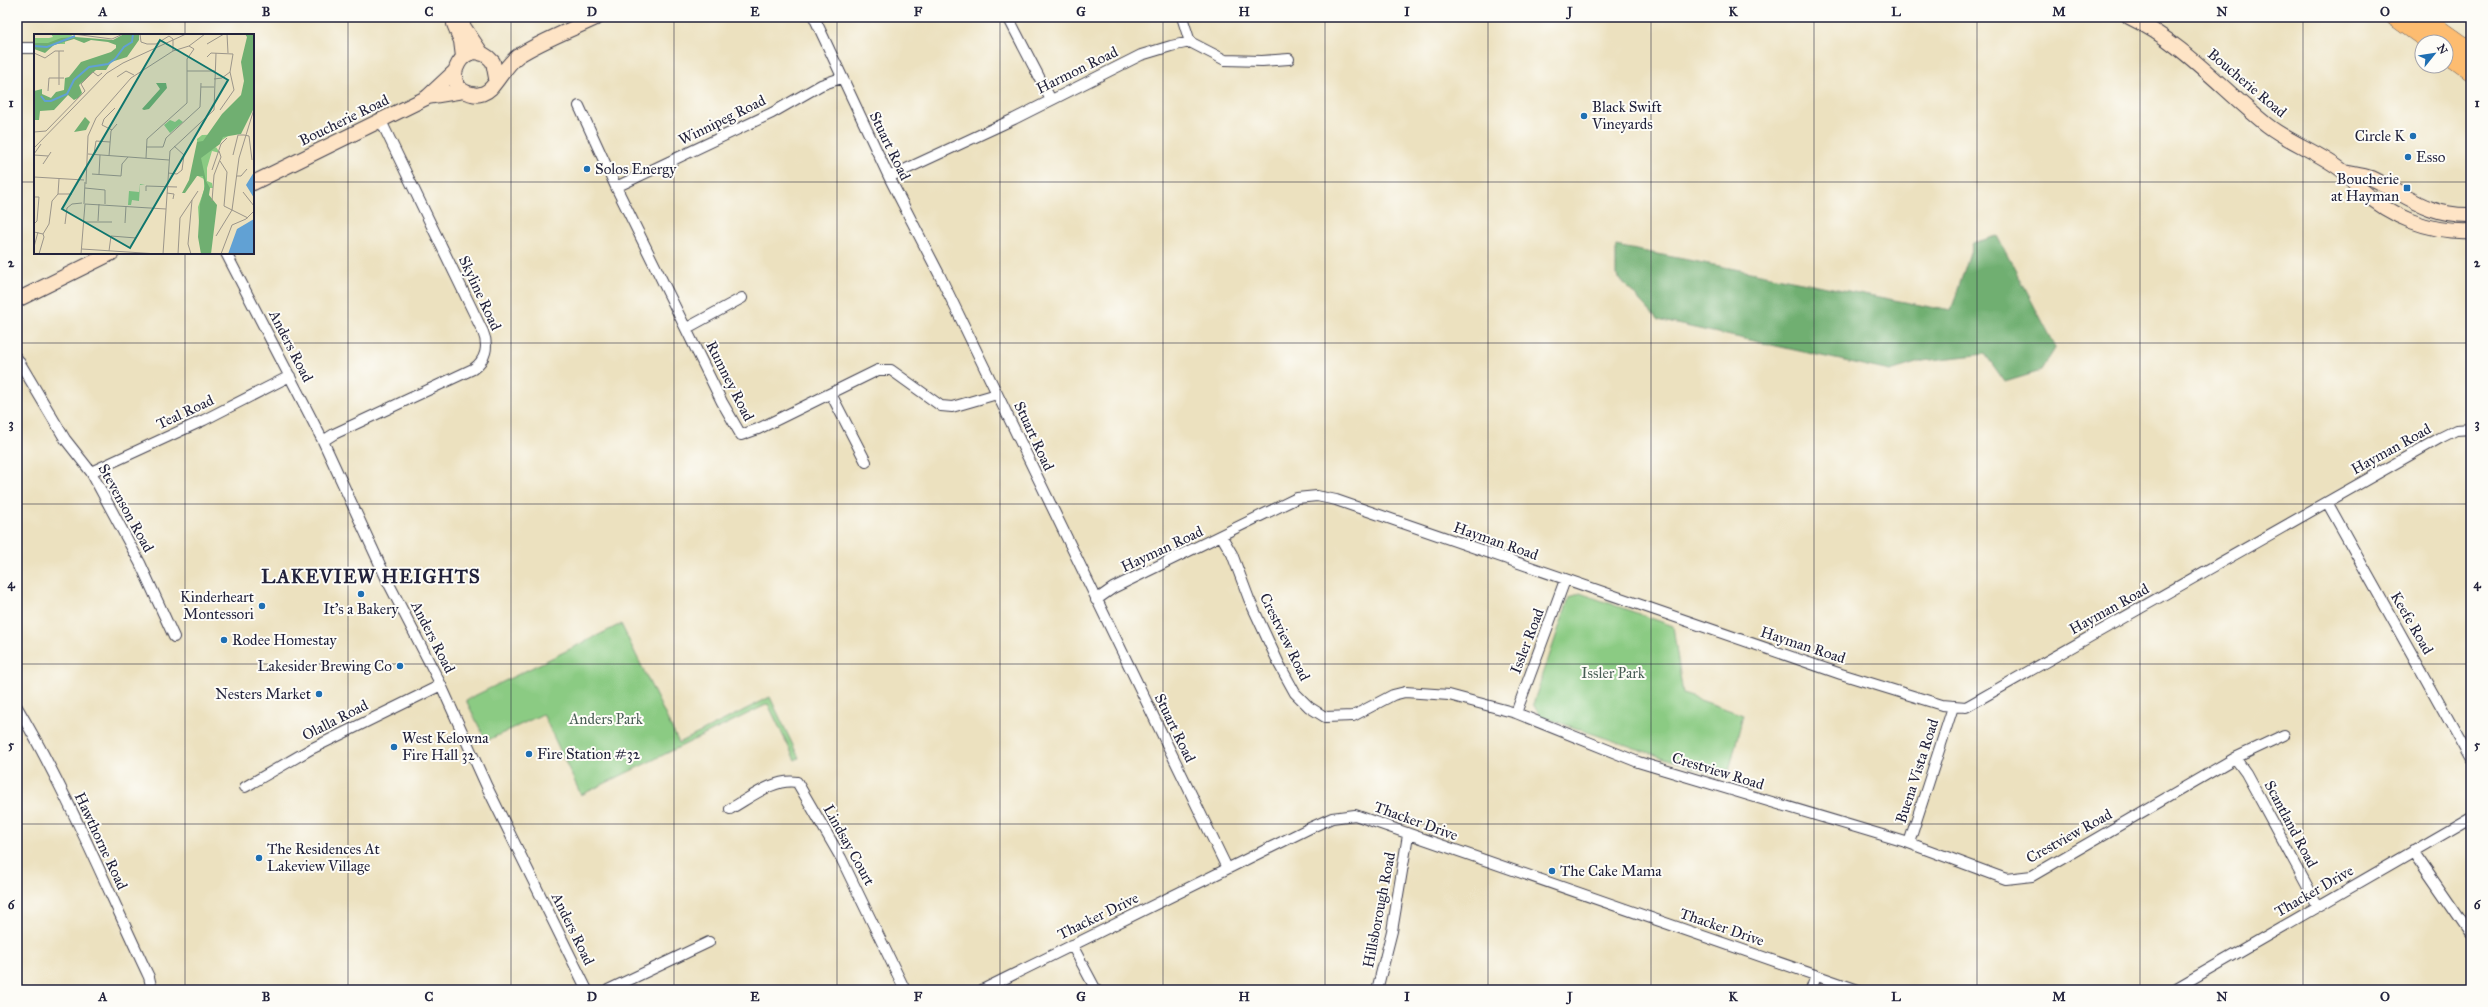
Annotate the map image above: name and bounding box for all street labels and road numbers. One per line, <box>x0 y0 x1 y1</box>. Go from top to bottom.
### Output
street label: Harmon Road <box>1033 42 1121 97</box>
street label: Boucherie Road <box>2204 45 2291 122</box>
street label: Boucherie Road <box>296 90 392 149</box>
street label: Winnipeg Road <box>676 91 769 149</box>
street label: Stuart Road <box>866 109 915 184</box>
street label: Skyline Road <box>455 253 505 334</box>
street label: Anders Road <box>265 306 317 385</box>
street label: Rumney Road <box>702 338 758 424</box>
street label: Teal Road <box>154 391 217 433</box>
street label: Stuart Road <box>1010 398 1058 474</box>
street label: Hayman Road <box>2348 419 2434 478</box>
street label: Stevenson Road <box>94 461 158 556</box>
street label: Hayman Road <box>1451 518 1541 564</box>
street label: Hayman Road <box>1118 522 1206 576</box>
street label: Hayman Road <box>2066 579 2152 638</box>
street label: Keefe Road <box>2387 588 2437 658</box>
street label: Crestview Road <box>1256 590 1314 684</box>
street label: Anders Road <box>407 597 459 676</box>
street label: Issler Road <box>1506 605 1548 676</box>
street label: Hayman Road <box>1758 623 1848 667</box>
street label: Stuart Road <box>1151 691 1200 766</box>
street label: Olalla Road <box>299 696 371 744</box>
street label: Buena Vista Road <box>1892 716 1942 825</box>
street label: Crestview Road <box>1670 748 1767 794</box>
street label: Scantland Road <box>2261 777 2322 871</box>
street label: Hawthorne Road <box>71 789 132 893</box>
street label: Thacker Drive <box>1372 798 1460 844</box>
street label: Lindsay Court <box>819 801 879 889</box>
street label: Crestview Road <box>2023 805 2115 867</box>
street label: Hillsborough Road <box>1359 850 1399 969</box>
street label: Thacker Drive <box>2271 861 2357 921</box>
street label: Anders Road <box>547 889 598 969</box>
street label: Thacker Drive <box>1055 889 1141 943</box>
street label: Thacker Drive <box>1678 904 1766 950</box>

